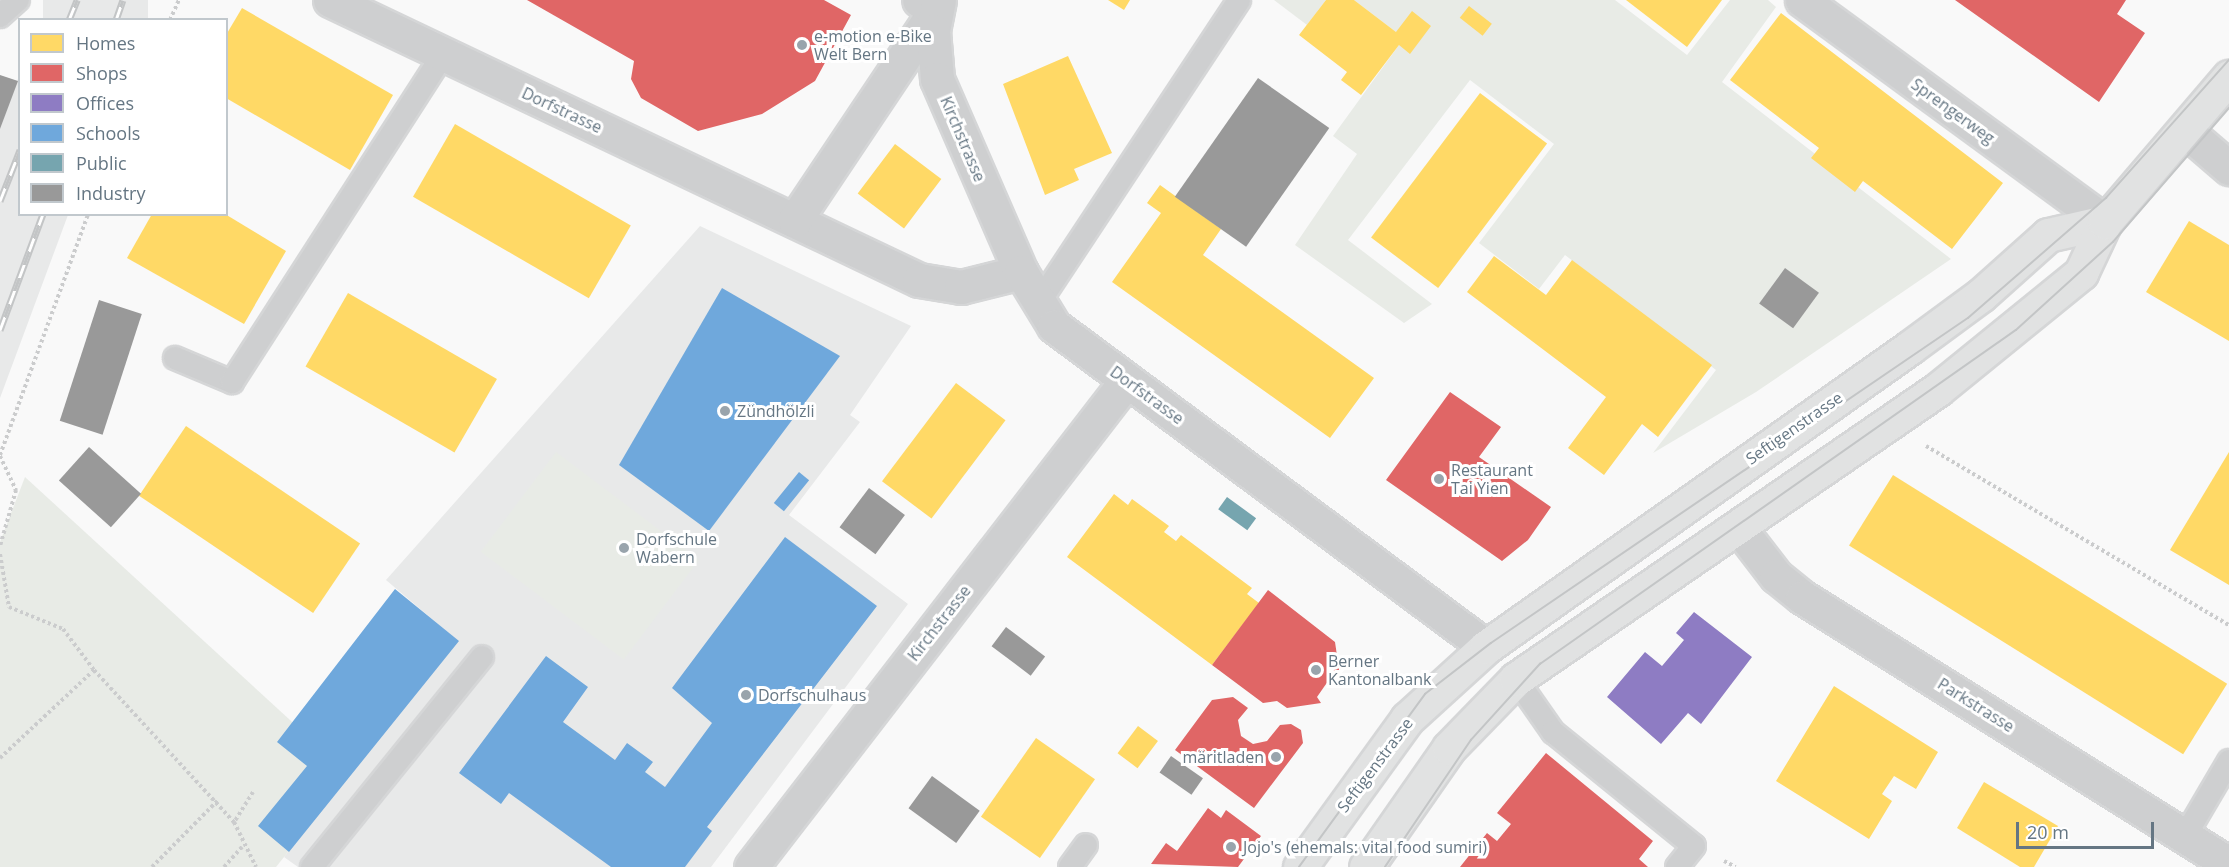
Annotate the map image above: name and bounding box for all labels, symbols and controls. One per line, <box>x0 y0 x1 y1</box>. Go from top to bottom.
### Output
legend <box>18 18 228 216</box>
place label: e-motion e-Bike Welt Bern <box>814 26 932 64</box>
text: Homes <box>76 31 135 55</box>
marker: e-motion e-Bike Welt Bern <box>795 38 809 52</box>
text: Shops <box>76 61 127 85</box>
street label: Sprengerweg <box>1908 74 1998 148</box>
street label: Dorfstrasse <box>519 83 605 137</box>
text: Offices <box>76 91 134 115</box>
street label: Kirchstrasse <box>936 93 990 185</box>
text: Schools <box>76 121 140 145</box>
text: Public <box>76 151 127 175</box>
text: Industry <box>76 181 146 205</box>
street label: Dorfstrasse <box>1107 362 1187 428</box>
street label: Seftigenstrasse <box>1742 388 1846 468</box>
place label: Zündhölzli <box>737 401 815 421</box>
marker: Zündhölzli <box>718 404 732 418</box>
place label: Restaurant Tai Yien <box>1451 460 1533 498</box>
marker: Restaurant Tai Yien <box>1432 472 1446 486</box>
place label: Dorfschule Wabern <box>636 529 717 567</box>
marker: Dorfschule Wabern <box>617 541 631 555</box>
street label: Kirchstrasse <box>903 581 975 665</box>
place label: Berner Kantonalbank <box>1328 651 1431 689</box>
marker: Berner Kantonalbank <box>1309 663 1323 677</box>
street label: Parkstrasse <box>1934 674 2018 736</box>
place label: Dorfschulhaus <box>758 685 866 705</box>
marker: Dorfschulhaus <box>739 688 753 702</box>
street label: Seftigenstrasse <box>1333 714 1417 816</box>
place label: märitladen <box>1182 747 1264 767</box>
marker: märitladen <box>1269 750 1283 764</box>
scale bar <box>2019 810 2157 848</box>
text: 20 m <box>2027 820 2069 844</box>
place label: Jojo's (ehemals: vital food sumiri) <box>1243 837 1487 857</box>
marker: Jojo's (ehemals: vital food sumiri) <box>1224 840 1238 854</box>

